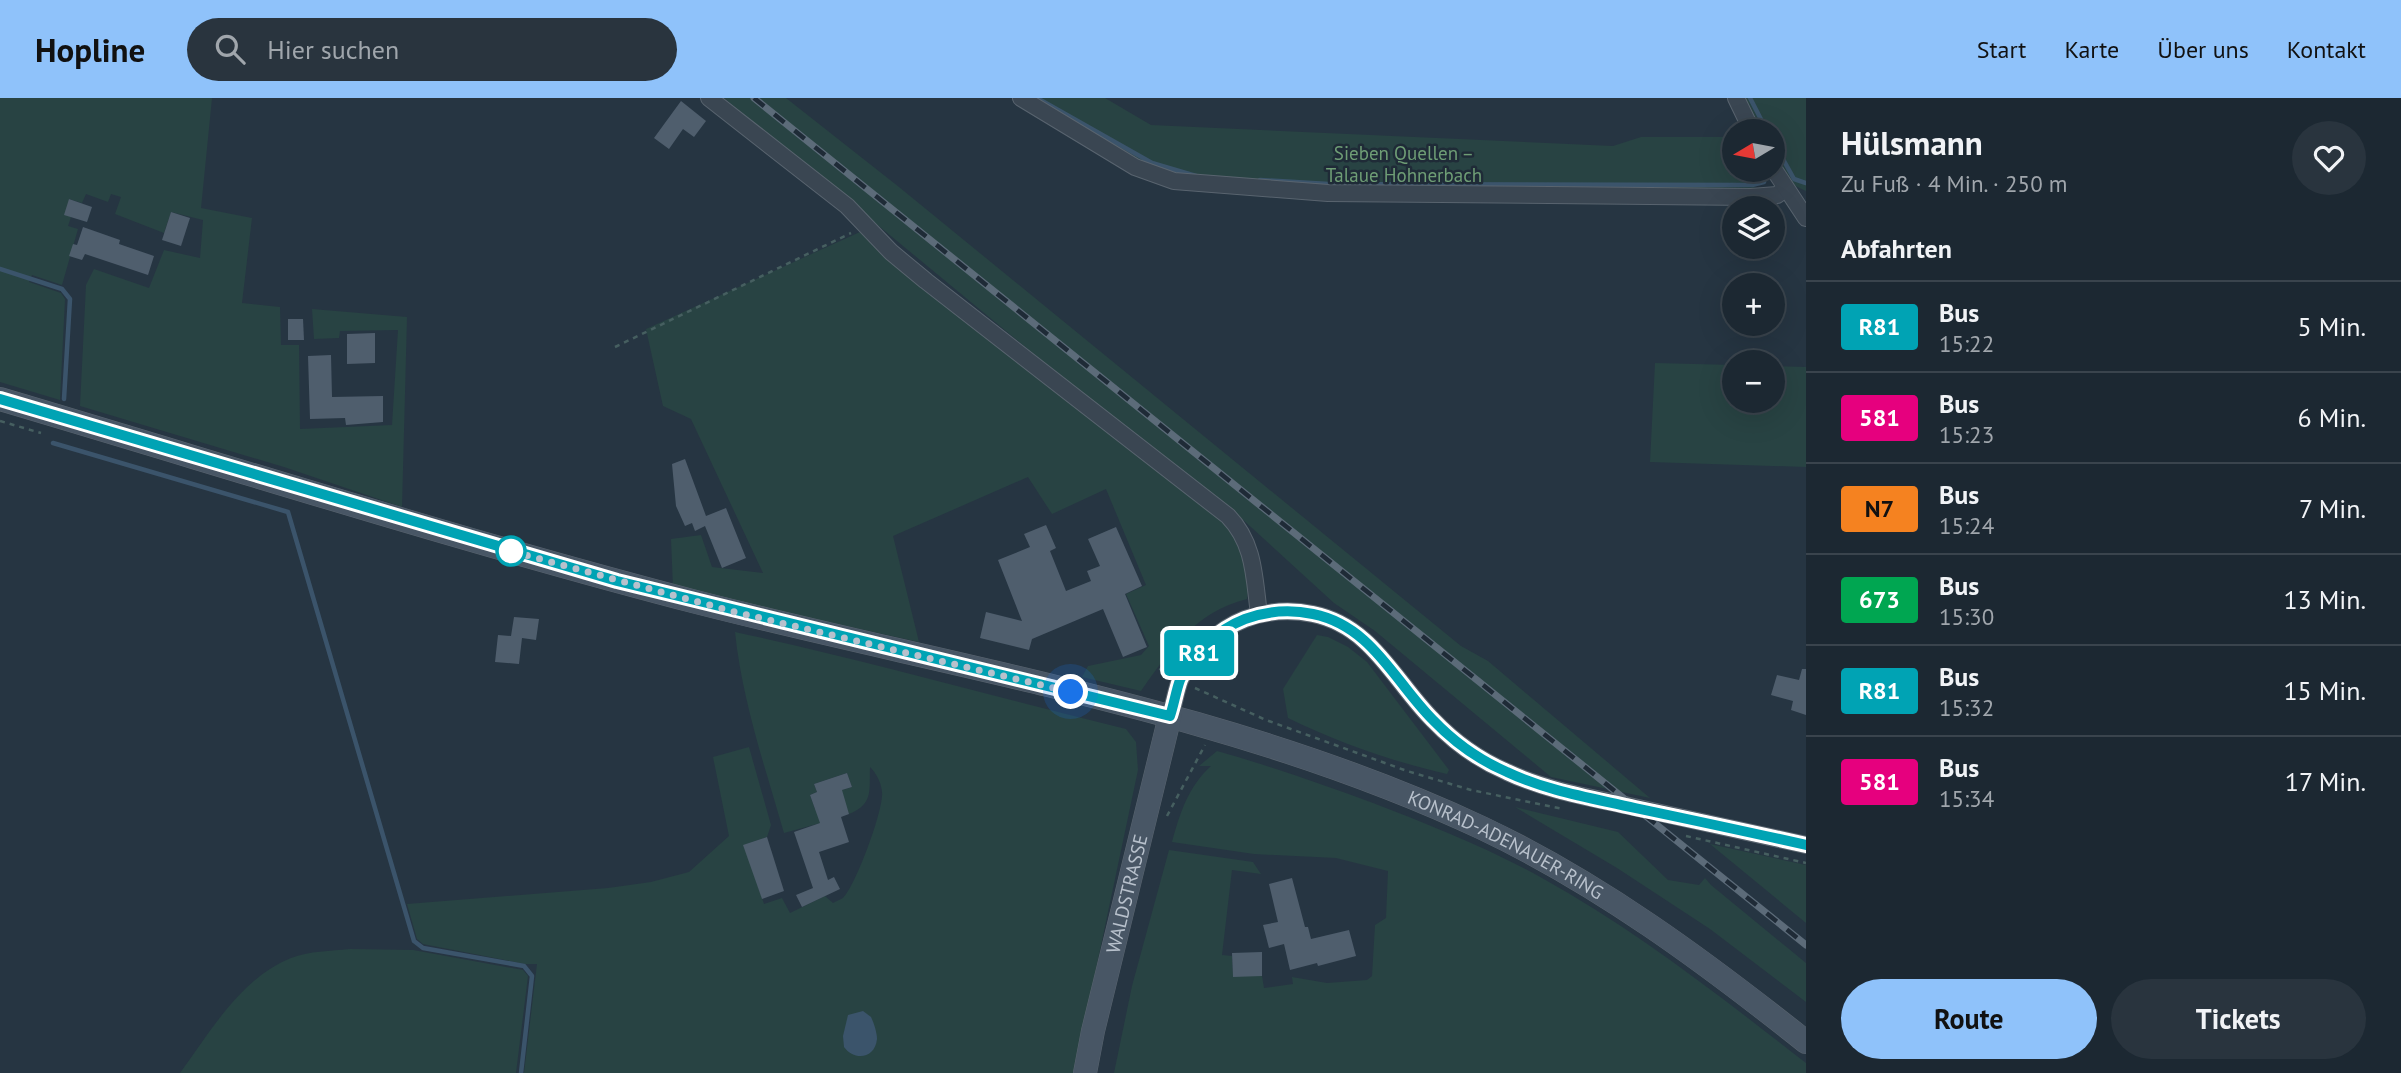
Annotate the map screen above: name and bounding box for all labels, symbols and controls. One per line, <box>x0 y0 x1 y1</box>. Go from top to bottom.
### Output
search box <box>187 18 677 81</box>
text: Hopline <box>35 28 145 71</box>
icon: search <box>211 30 249 68</box>
text: Hier suchen <box>267 33 399 66</box>
text: Start <box>1977 34 2026 65</box>
text: Karte <box>2064 34 2119 65</box>
text: Über uns <box>2157 34 2249 65</box>
text: Kontakt <box>2287 34 2366 65</box>
north arrow <box>1722 119 1785 182</box>
map controls <box>1722 119 1785 413</box>
text: Hülsmann <box>1841 121 1983 164</box>
button: heart <box>2292 121 2366 195</box>
park label: Sieben Quellen – Talaue Hohnerbach <box>1326 141 1482 187</box>
text: Zu Fuß · 4 Min. · 250 m <box>1841 169 2067 198</box>
button: layers <box>1722 196 1785 259</box>
text: Abfahrten <box>1841 232 1952 265</box>
button: + <box>1722 273 1785 336</box>
text: Bus <box>1939 296 1979 329</box>
text: 5 Min. <box>2298 310 2366 343</box>
text: R81 <box>1859 311 1900 342</box>
text: 15:22 <box>1939 329 1994 358</box>
button: − <box>1722 350 1785 413</box>
text: Bus <box>1939 387 1979 420</box>
text: 6 Min. <box>2298 401 2366 434</box>
text: 581 <box>1859 402 1900 433</box>
text: 15:23 <box>1939 420 1994 449</box>
text: Bus <box>1939 478 1979 511</box>
text: 7 Min. <box>2299 492 2366 525</box>
text: N7 <box>1865 493 1894 524</box>
text: 15:24 <box>1939 511 1994 540</box>
unlabelled marker <box>496 536 526 566</box>
text: Bus <box>1939 569 1979 602</box>
text: 13 Min. <box>2283 583 2366 616</box>
text: 673 <box>1859 584 1900 615</box>
text: 15:30 <box>1939 602 1994 631</box>
line badge: R81 <box>1159 630 1239 676</box>
text: R81 <box>1178 637 1220 668</box>
text: Bus <box>1939 660 1979 693</box>
your location <box>1053 674 1088 709</box>
text: 15 Min. <box>2283 674 2366 707</box>
text: R81 <box>1859 675 1900 706</box>
text: 15:32 <box>1939 693 1994 722</box>
text: Bus <box>1939 751 1979 784</box>
text: 17 Min. <box>2285 765 2366 798</box>
text: 581 <box>1859 766 1900 797</box>
text: 15:34 <box>1939 784 1994 813</box>
street label: KONRAD-ADENAUER-RING <box>1404 785 1608 904</box>
street label: WALDSTRASSE <box>1100 832 1153 956</box>
button: Route <box>1841 979 2097 1059</box>
button: Tickets <box>2111 979 2366 1059</box>

